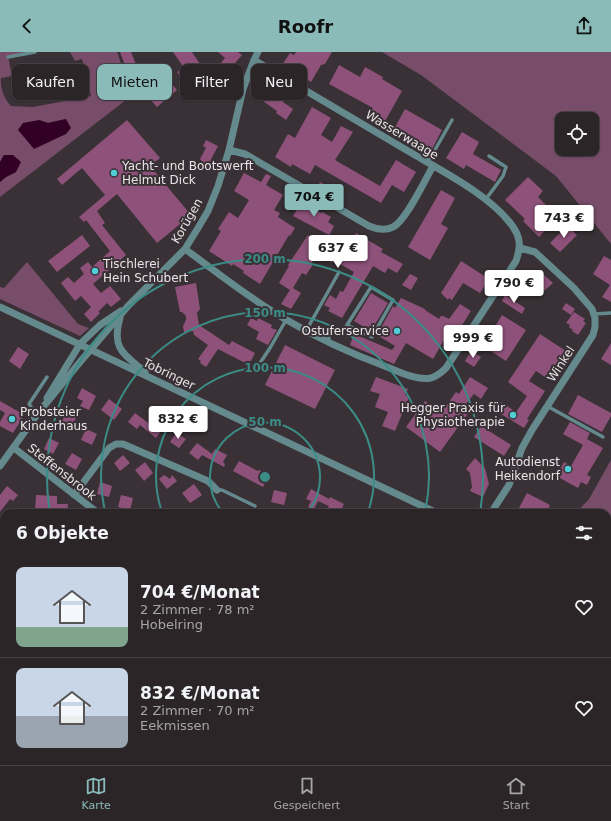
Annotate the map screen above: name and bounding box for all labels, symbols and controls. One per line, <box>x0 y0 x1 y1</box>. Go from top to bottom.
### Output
icon: back <box>16 15 38 37</box>
icon: share <box>573 15 595 37</box>
text: Roofr <box>278 16 333 37</box>
chip: Kaufen <box>12 64 89 100</box>
chip: Mieten <box>97 64 172 100</box>
chip: Filter <box>180 64 243 100</box>
chip: Neu <box>251 64 307 100</box>
street label: Wasserwaage <box>363 108 441 162</box>
map controls <box>555 112 599 156</box>
button: locate <box>555 112 599 156</box>
place label: Yacht- und Bootswerft Helmut Dick <box>121 159 254 187</box>
marker: Yacht- und Bootswerft Helmut Dick <box>109 168 119 178</box>
pin: 704 € <box>286 184 342 218</box>
text: 704 € <box>294 189 334 204</box>
street label: Korügen <box>168 196 206 246</box>
pin: 743 € <box>536 205 592 239</box>
text: 743 € <box>544 210 584 225</box>
pin: 637 € <box>310 235 366 269</box>
text: 637 € <box>318 240 358 255</box>
text: 200 m <box>244 252 286 266</box>
place label: Tischlerei Hein Schubert <box>102 257 189 285</box>
marker: Tischlerei Hein Schubert <box>90 266 100 276</box>
pin: 790 € <box>486 270 542 304</box>
text: 790 € <box>494 275 534 290</box>
text: 150 m <box>244 306 286 320</box>
place label: Ostuferservice <box>301 324 389 338</box>
pin: 999 € <box>445 325 501 359</box>
marker: Ostuferservice <box>392 326 402 336</box>
text: 999 € <box>453 330 493 345</box>
street label: Winkel <box>544 344 578 384</box>
street label: Tobringer <box>140 355 197 393</box>
text: 100 m <box>244 361 286 375</box>
place label: Hegger Praxis für Physiotherapie <box>401 401 505 429</box>
place label: Probsteier Kinderhaus <box>20 405 87 433</box>
pin: 832 € <box>150 406 206 440</box>
marker: Hegger Praxis für Physiotherapie <box>508 410 518 420</box>
text: 832 € <box>158 411 198 426</box>
marker: Probsteier Kinderhaus <box>7 414 17 424</box>
text: 50 m <box>248 415 282 429</box>
street label: Steffensbrook <box>25 441 99 503</box>
place label: Autodienst Heikendorf <box>495 455 561 483</box>
marker: Autodienst Heikendorf <box>563 464 573 474</box>
centre of rings <box>258 470 272 484</box>
icon: filters <box>573 522 595 544</box>
text: 6 Objekte <box>16 523 109 543</box>
text: 704 €/Monat <box>140 582 260 602</box>
icon: home <box>48 583 96 631</box>
icon: heart <box>573 596 595 618</box>
text: 2 Zimmer · 78 m² <box>140 602 255 617</box>
text: Hobelring <box>140 617 203 632</box>
text: 832 €/Monat <box>140 683 260 703</box>
icon: home <box>48 684 96 732</box>
icon: heart <box>573 697 595 719</box>
text: 2 Zimmer · 70 m² <box>140 703 255 718</box>
text: Eekmissen <box>140 718 210 733</box>
tab: Karte <box>81 775 111 812</box>
tab: Gespeichert <box>274 775 340 812</box>
tab: Start <box>503 775 530 812</box>

